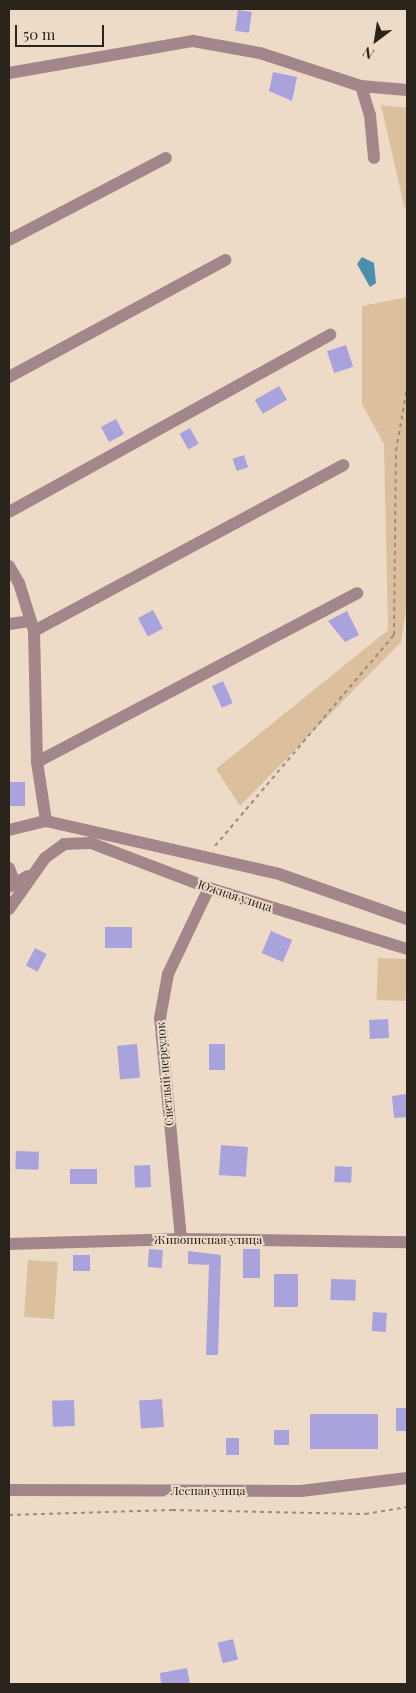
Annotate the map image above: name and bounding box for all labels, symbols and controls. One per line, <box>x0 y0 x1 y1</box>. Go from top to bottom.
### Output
scale bar <box>18 15 106 47</box>
north arrow <box>351 15 401 65</box>
text: 50 m <box>23 24 55 44</box>
text: N <box>359 43 377 64</box>
street label: Южная улица <box>196 877 274 915</box>
street label: Светлый переулок <box>153 1021 177 1127</box>
street label: Живописная улица <box>154 1233 262 1247</box>
street label: Лесная улица <box>170 1484 246 1498</box>

